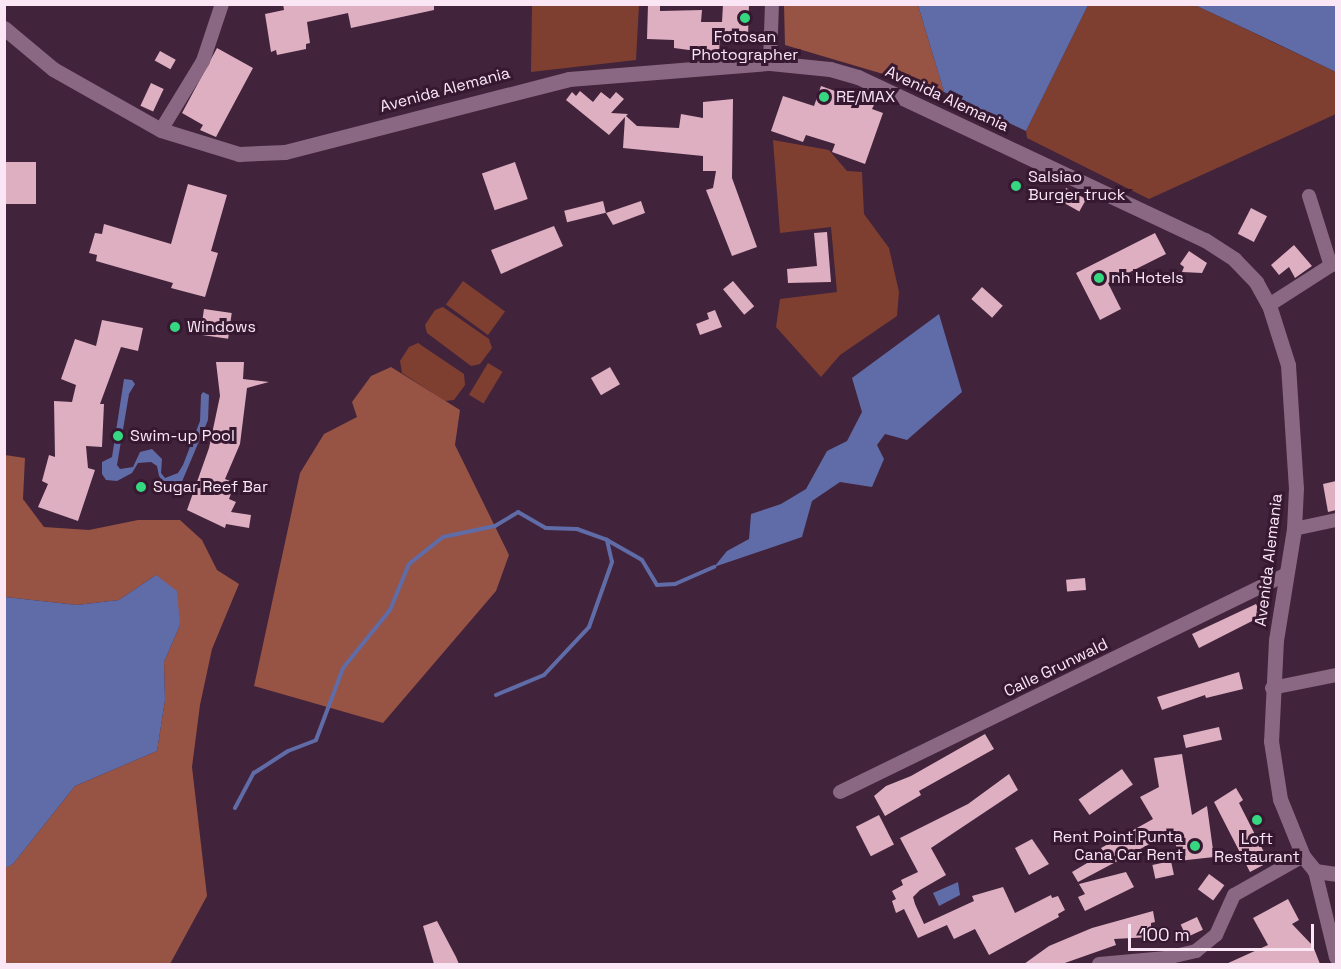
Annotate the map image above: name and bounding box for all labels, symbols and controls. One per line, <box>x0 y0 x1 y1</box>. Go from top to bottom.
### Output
marker: Fotosan Photographer <box>738 11 752 25</box>
place label: Fotosan Photographer <box>692 27 798 65</box>
street label: Avenida Alemania <box>882 62 1012 136</box>
street label: Avenida Alemania <box>378 63 512 117</box>
place label: RE/MAX <box>836 87 895 107</box>
marker: RE/MAX <box>817 90 831 104</box>
place label: Salsiao Burger truck <box>1028 167 1125 205</box>
marker: Salsiao Burger truck <box>1009 179 1023 193</box>
place label: nh Hotels <box>1111 268 1184 288</box>
marker: nh Hotels <box>1092 271 1106 285</box>
place label: Windows <box>187 317 256 337</box>
marker: Windows <box>168 320 182 334</box>
place label: Swim-up Pool <box>130 426 235 446</box>
marker: Swim-up Pool <box>111 429 125 443</box>
place label: Sugar Reef Bar <box>153 477 268 497</box>
marker: Sugar Reef Bar <box>134 480 148 494</box>
street label: Avenida Alemania <box>1251 492 1287 628</box>
street label: Calle Grunwald <box>1001 635 1111 701</box>
marker: Loft Restaurant <box>1250 813 1264 827</box>
place label: Rent Point Punta Cana Car Rent <box>1053 827 1183 865</box>
place label: Loft Restaurant <box>1214 829 1300 867</box>
marker: Rent Point Punta Cana Car Rent <box>1188 839 1202 853</box>
scale bar <box>1131 912 1317 950</box>
text: 100 m <box>1139 923 1190 946</box>

